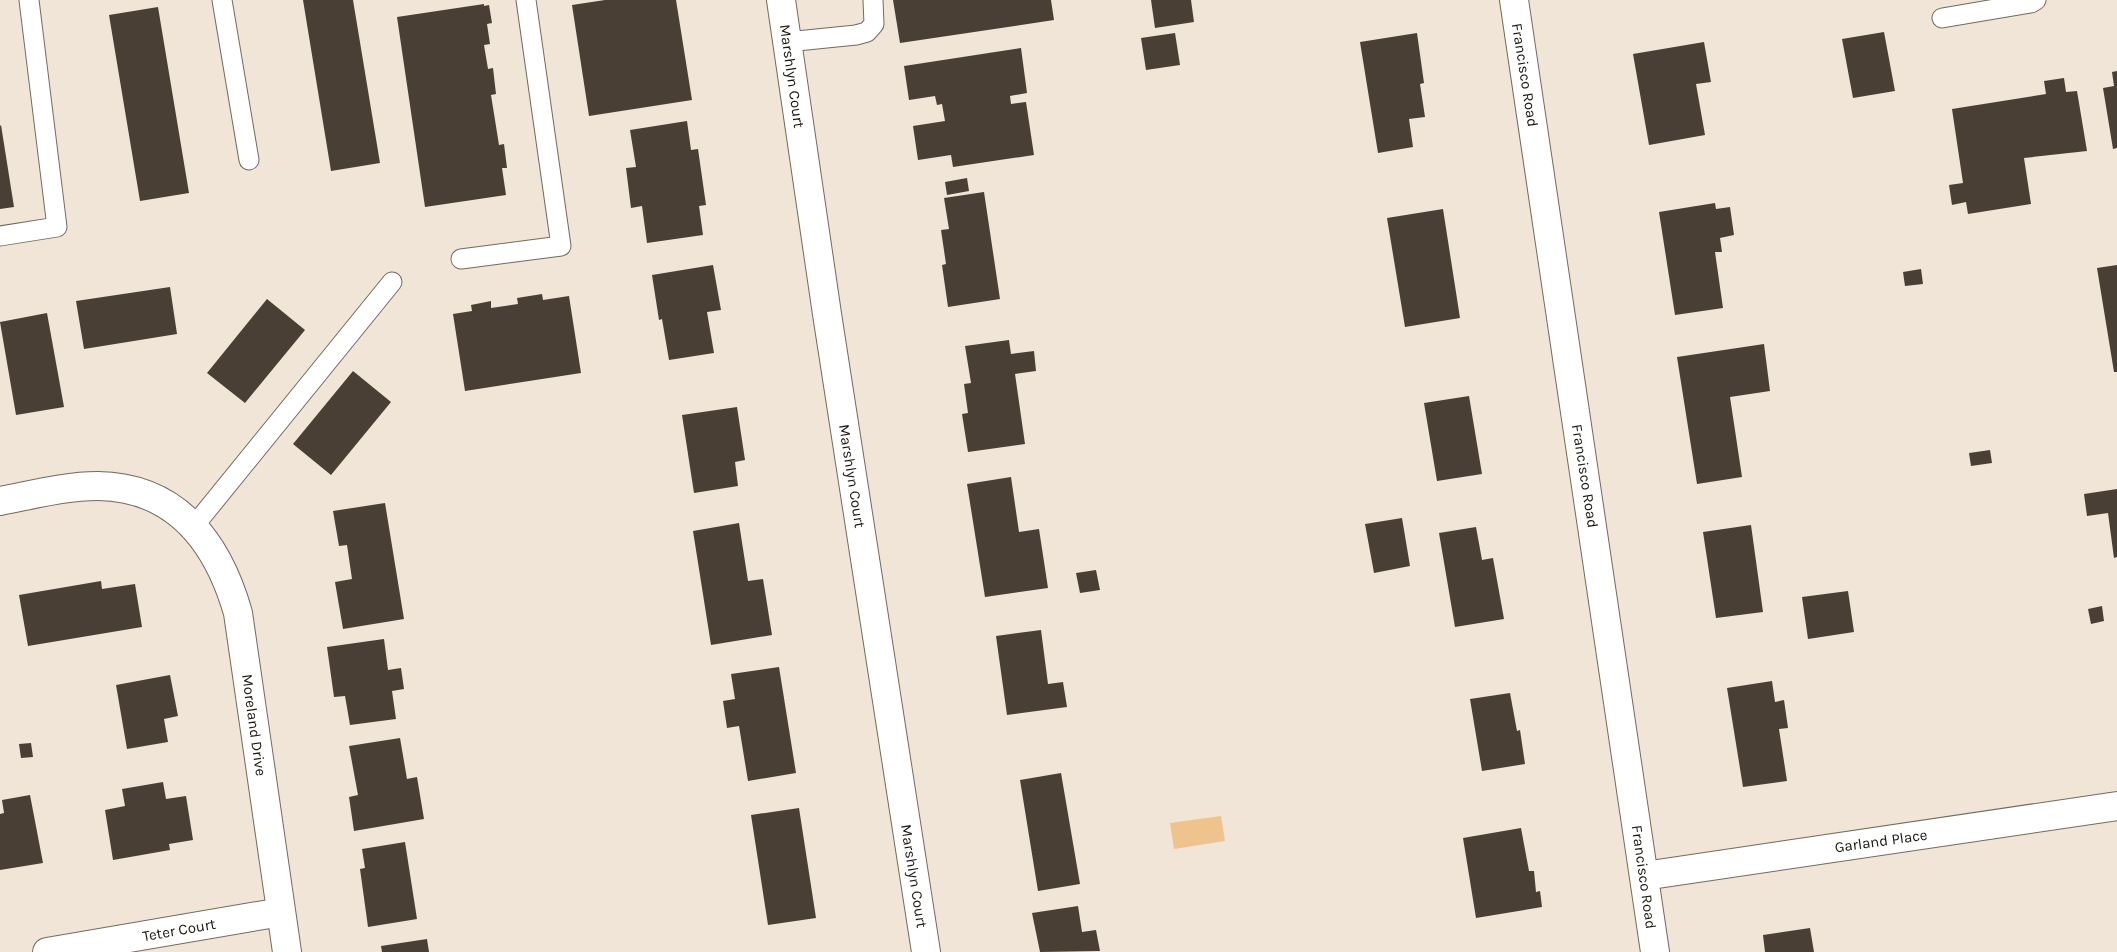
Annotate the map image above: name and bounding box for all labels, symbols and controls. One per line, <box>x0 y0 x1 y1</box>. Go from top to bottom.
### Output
street label: Francisco Road <box>1508 22 1542 128</box>
street label: Marshlyn Court <box>776 23 808 129</box>
street label: Marshlyn Court <box>835 423 869 529</box>
street label: Francisco Road <box>1568 423 1602 529</box>
street label: Moreland Drive <box>238 673 270 777</box>
street label: Marshlyn Court <box>897 823 931 929</box>
street label: Francisco Road <box>1628 824 1660 930</box>
street label: Garland Place <box>1833 826 1929 856</box>
street label: Teter Court <box>141 915 217 945</box>

